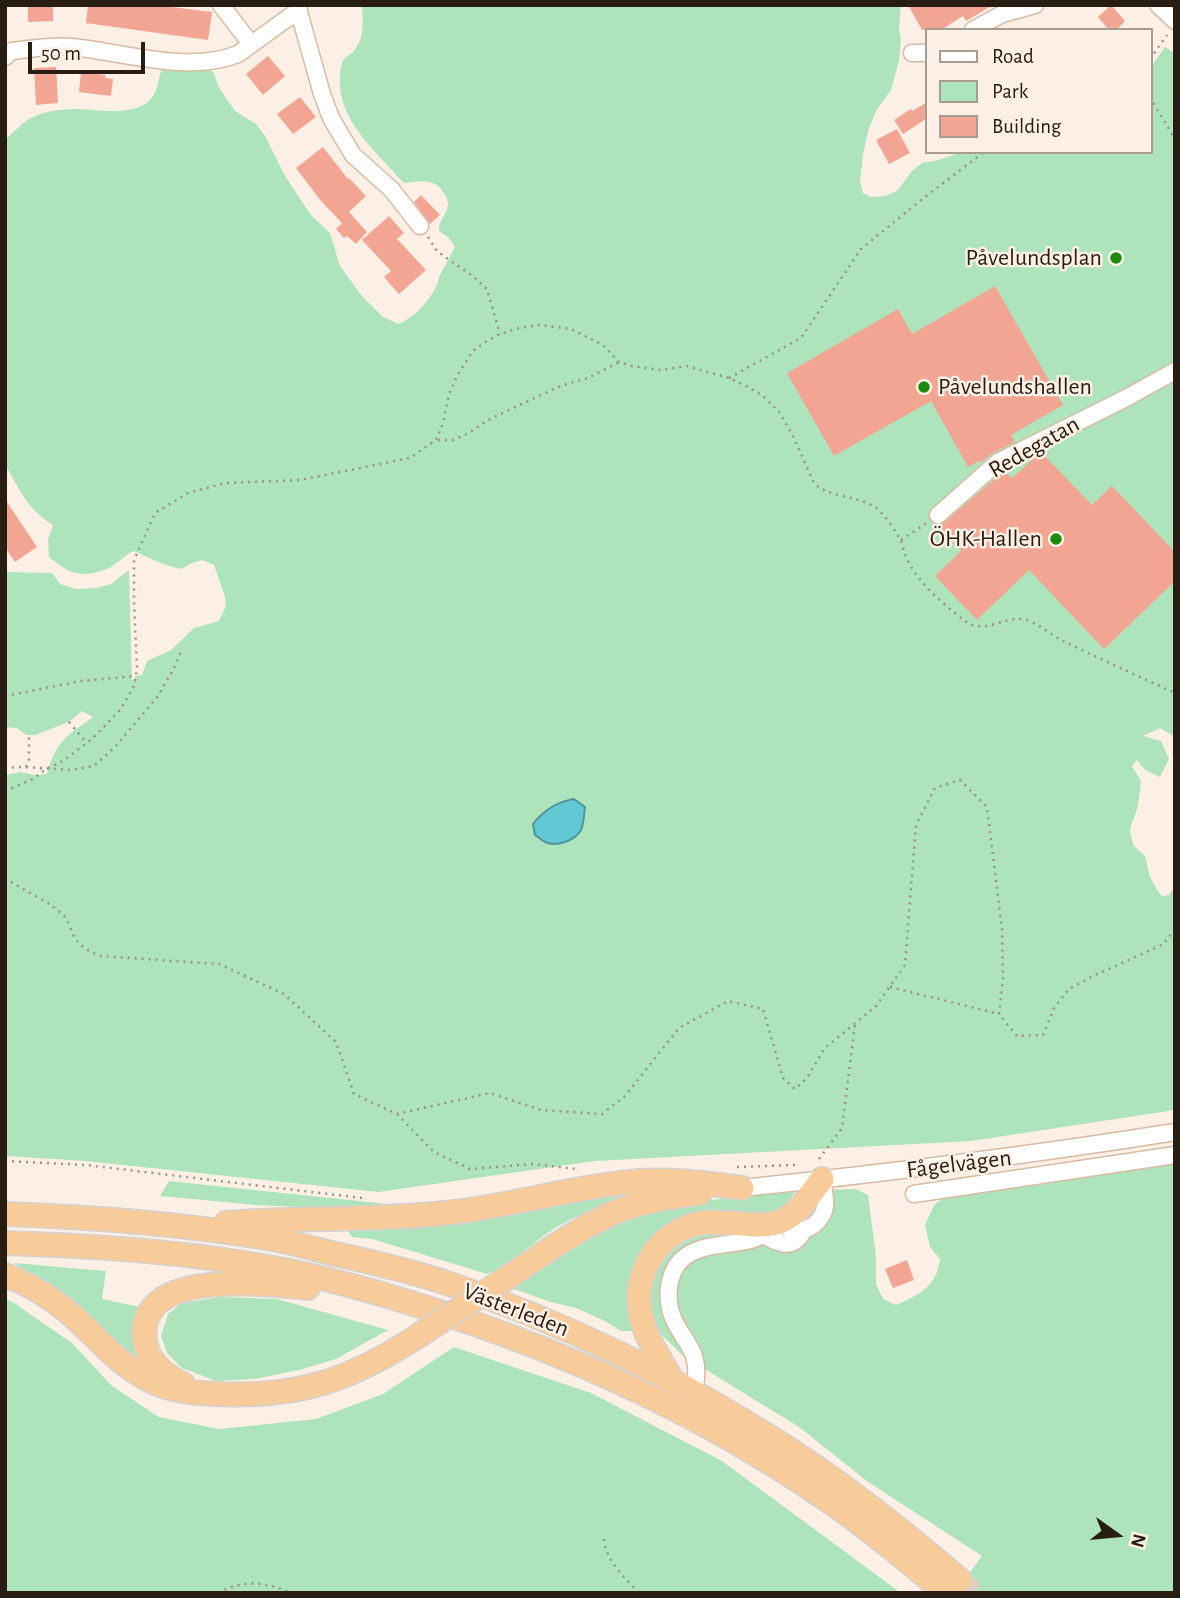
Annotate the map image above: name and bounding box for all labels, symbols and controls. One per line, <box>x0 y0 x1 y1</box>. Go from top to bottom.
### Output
scale bar <box>32 28 149 72</box>
legend <box>925 28 1152 154</box>
text: 50 m <box>41 43 81 64</box>
text: Road <box>992 46 1034 67</box>
text: Park <box>992 81 1028 102</box>
text: Building <box>992 116 1061 137</box>
place label: Påvelundsplan <box>965 244 1102 272</box>
marker: Påvelundsplan <box>1108 250 1124 266</box>
place label: Påvelundshallen <box>938 373 1092 401</box>
marker: Påvelundshallen <box>916 379 932 395</box>
street label: Redegatan <box>983 409 1085 485</box>
place label: ÖHK-Hallen <box>930 525 1042 553</box>
marker: ÖHK-Hallen <box>1048 531 1064 547</box>
street label: Fågelvägen <box>905 1143 1013 1185</box>
street label: Västerleden <box>459 1277 573 1343</box>
north arrow <box>1082 1500 1152 1570</box>
text: N <box>1127 1532 1149 1549</box>

